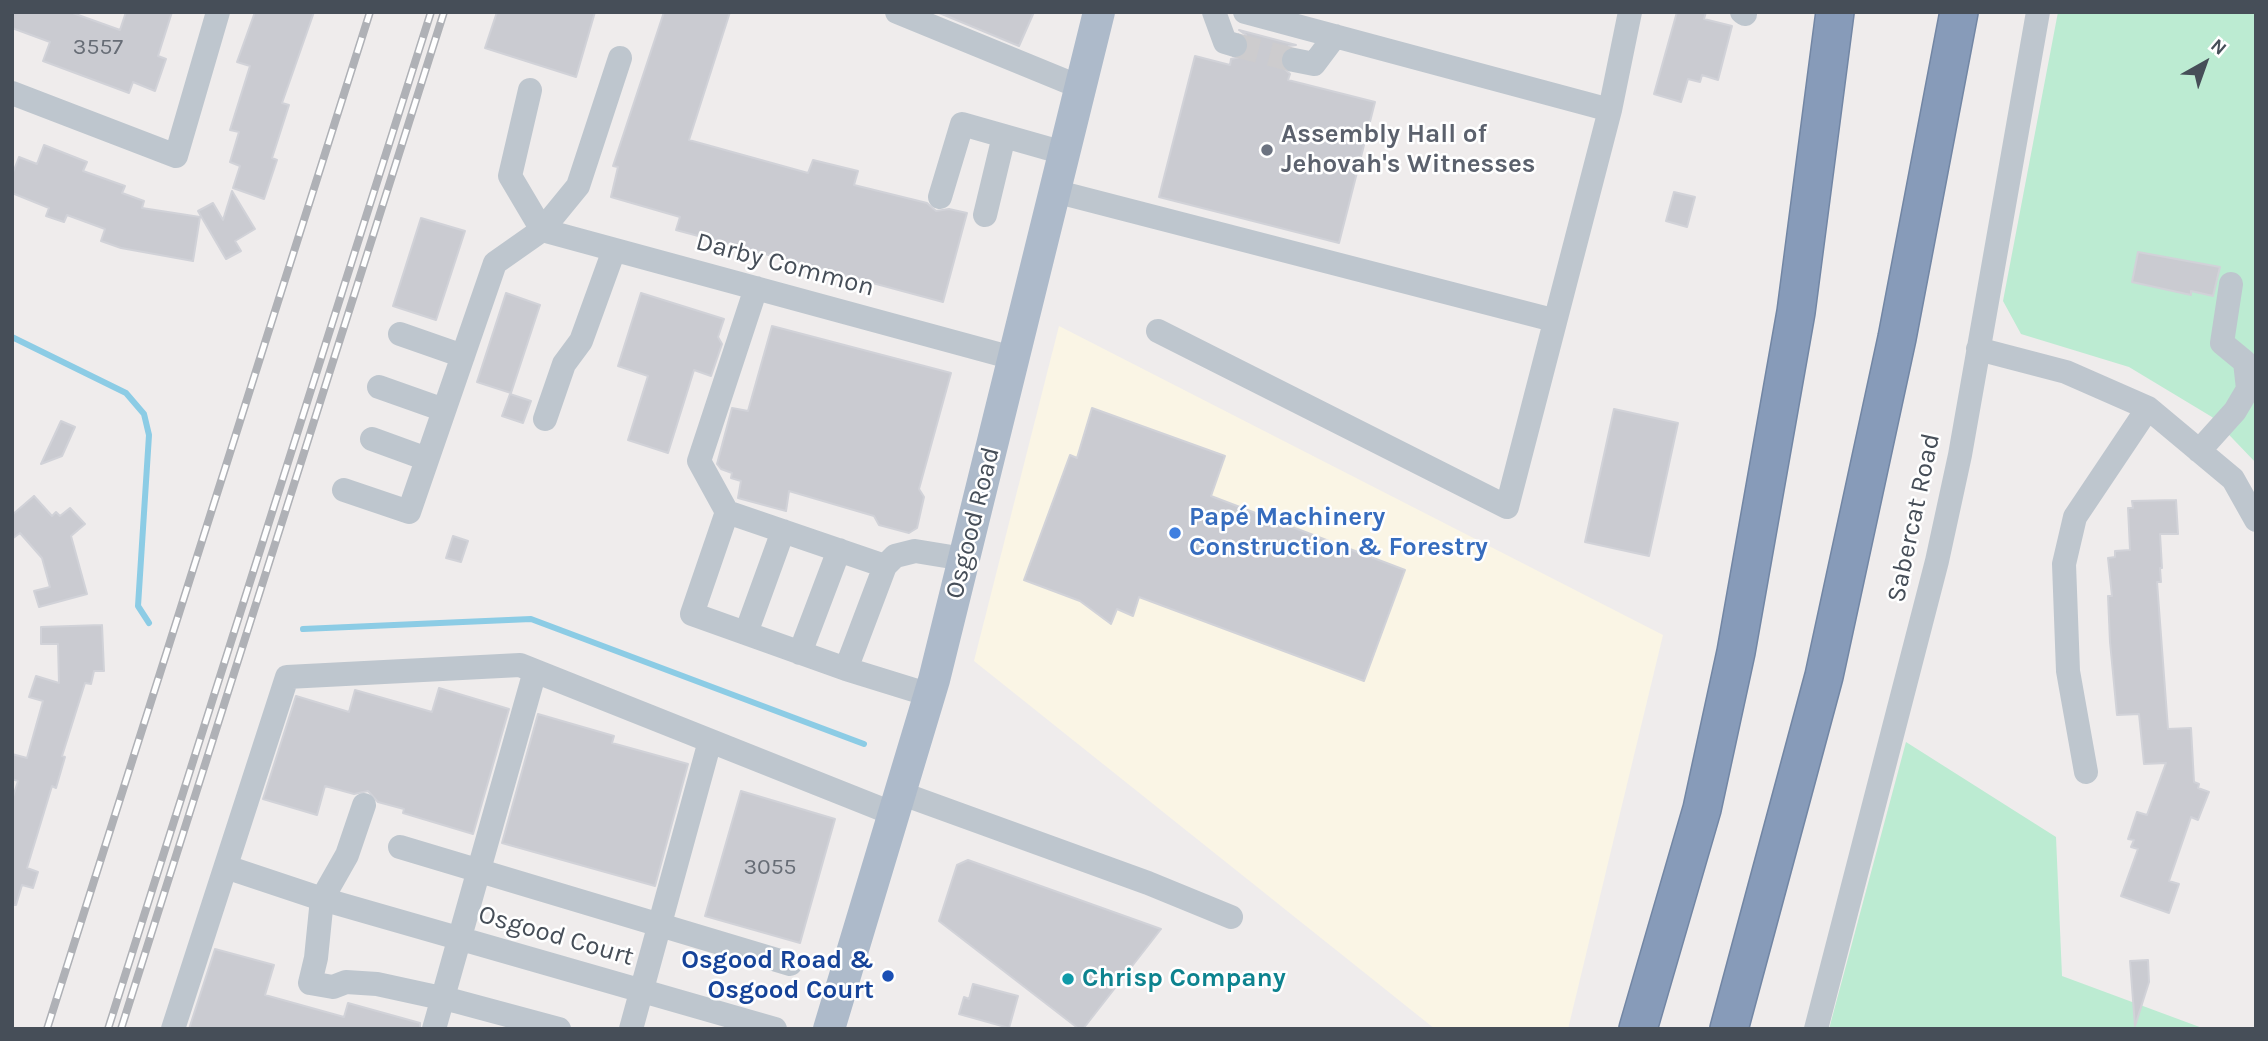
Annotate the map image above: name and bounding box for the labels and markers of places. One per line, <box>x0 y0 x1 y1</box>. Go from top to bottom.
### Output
place label: Assembly Hall of Jehovah's Witnesses <box>1281 119 1535 180</box>
marker: Assembly Hall of Jehovah's Witnesses <box>1259 142 1275 158</box>
place label: Papé Machinery Construction & Forestry <box>1189 502 1488 564</box>
marker: Papé Machinery Construction & Forestry <box>1167 525 1183 541</box>
place label: Osgood Road & Osgood Court <box>681 945 874 1006</box>
place label: Chrisp Company <box>1082 963 1286 995</box>
marker: Osgood Road & Osgood Court <box>880 968 896 984</box>
marker: Chrisp Company <box>1060 971 1076 987</box>

